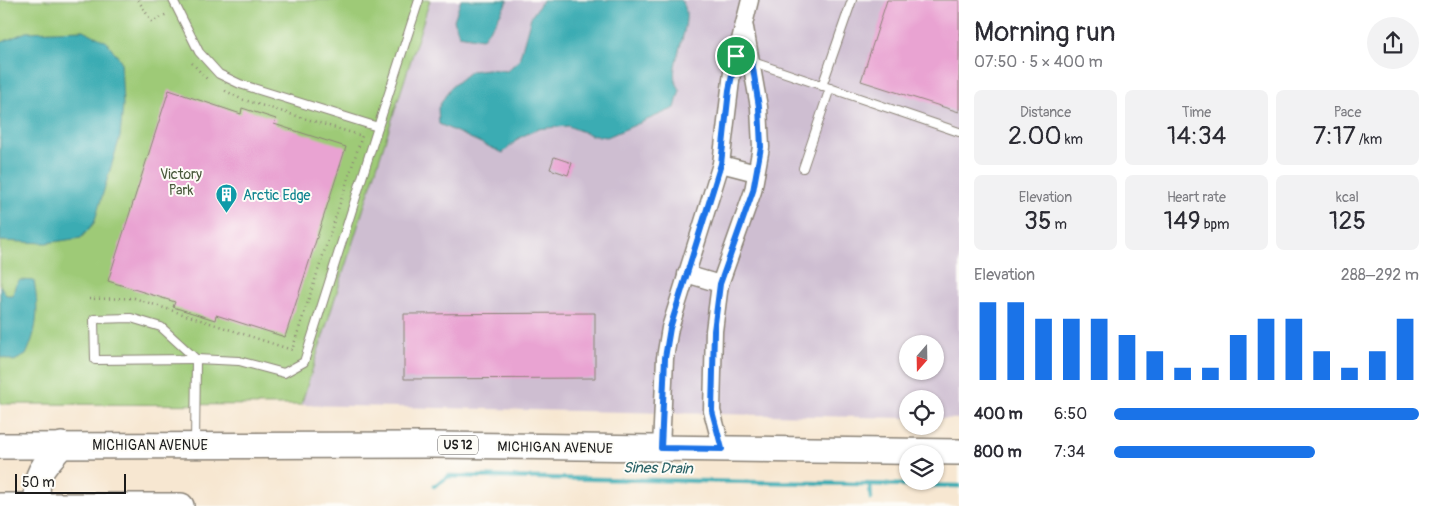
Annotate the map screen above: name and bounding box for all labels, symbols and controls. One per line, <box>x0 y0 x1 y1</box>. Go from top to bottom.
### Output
text: Morning run <box>974 15 1116 50</box>
button: share <box>1367 17 1419 69</box>
pin <box>715 35 757 77</box>
icon: arrive <box>722 42 750 70</box>
text: 07:50 · 5 × 400 m <box>974 52 1103 72</box>
text: Distance <box>1020 104 1071 121</box>
text: Time <box>1182 104 1211 121</box>
text: Pace <box>1334 104 1361 121</box>
text: 2.00 <box>1008 121 1062 152</box>
text: 14:34 <box>1167 121 1226 152</box>
text: 7:17 <box>1313 121 1356 152</box>
text: km <box>1062 131 1083 148</box>
text: /km <box>1356 131 1382 148</box>
park label: Victory Park <box>160 166 202 199</box>
building icon: Arctic Edge <box>215 183 239 214</box>
place label: Arctic Edge <box>243 187 311 204</box>
text: Elevation <box>1019 189 1072 206</box>
text: Heart rate <box>1167 189 1226 206</box>
text: kcal <box>1336 189 1359 206</box>
text: 35 <box>1024 206 1052 237</box>
text: 149 <box>1163 206 1201 237</box>
text: 125 <box>1329 206 1366 237</box>
text: m <box>1052 216 1067 233</box>
text: bpm <box>1201 216 1230 233</box>
text: Elevation <box>974 265 1035 285</box>
text: 288–292 m <box>1341 265 1419 285</box>
north arrow <box>899 335 944 380</box>
map controls <box>899 335 944 490</box>
button: locate <box>899 390 944 435</box>
text: 400 m <box>974 404 1023 424</box>
text: 6:50 <box>1054 404 1087 424</box>
road number: US 12 <box>438 436 478 454</box>
street label: MICHIGAN AVENUE <box>92 437 208 454</box>
street label: MICHIGAN AVENUE <box>497 438 613 457</box>
text: 800 m <box>974 442 1022 462</box>
text: 7:34 <box>1054 442 1085 462</box>
button: layers <box>899 445 944 490</box>
water label: Sines Drain <box>623 458 695 479</box>
scale bar <box>15 471 126 494</box>
text: 50 m <box>22 474 55 491</box>

